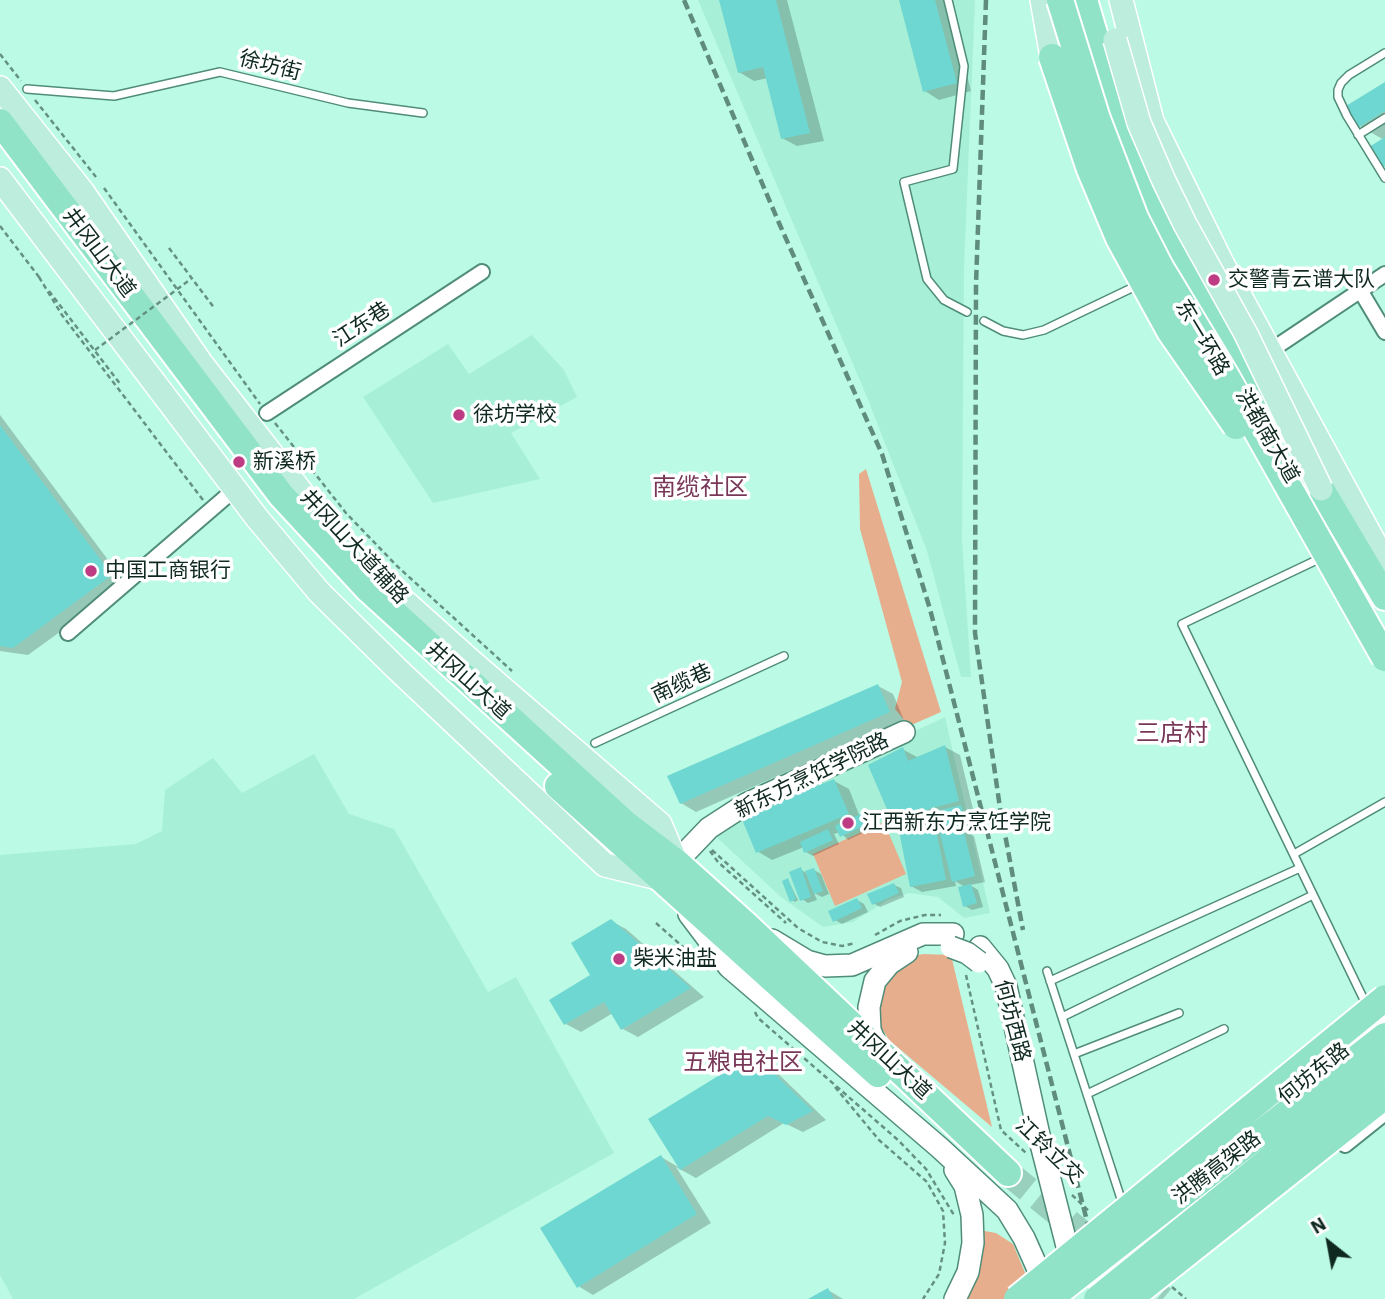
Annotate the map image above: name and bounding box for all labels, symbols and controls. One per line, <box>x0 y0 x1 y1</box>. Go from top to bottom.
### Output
street label: 徐坊街 <box>236 46 304 86</box>
street label: 井冈山大道 <box>57 203 141 303</box>
place label: 交警青云谱大队 <box>1228 267 1375 293</box>
marker: 交警青云谱大队 <box>1206 272 1222 288</box>
street label: 东一环路 <box>1170 296 1234 380</box>
street label: 江东巷 <box>329 297 395 353</box>
street label: 洪都南大道 <box>1230 384 1304 488</box>
place label: 徐坊学校 <box>473 402 557 428</box>
marker: 徐坊学校 <box>451 407 467 423</box>
place label: 新溪桥 <box>253 449 316 475</box>
marker: 新溪桥 <box>231 454 247 470</box>
district label: 南缆社区 <box>652 474 748 502</box>
street label: 井冈山大道辅路 <box>295 485 413 609</box>
place label: 中国工商银行 <box>105 558 231 584</box>
marker: 中国工商银行 <box>83 563 99 579</box>
street label: 井冈山大道 <box>421 637 515 725</box>
street label: 南缆巷 <box>648 659 716 709</box>
district label: 三店村 <box>1136 720 1208 748</box>
street label: 新东方烹饪学院路 <box>731 728 893 824</box>
place label: 江西新东方烹饪学院 <box>862 810 1051 836</box>
marker: 江西新东方烹饪学院 <box>840 815 856 831</box>
place label: 柴米油盐 <box>633 946 717 972</box>
marker: 柴米油盐 <box>611 951 627 967</box>
street label: 何坊西路 <box>989 977 1035 1065</box>
street label: 井冈山大道 <box>842 1015 936 1105</box>
street label: 何坊东路 <box>1273 1038 1355 1110</box>
district label: 五粮电社区 <box>683 1049 803 1077</box>
street label: 江铃立交 <box>1010 1113 1088 1189</box>
street label: 洪腾高架路 <box>1168 1126 1266 1210</box>
north arrow <box>1294 1208 1364 1278</box>
text: N <box>1306 1211 1330 1239</box>

